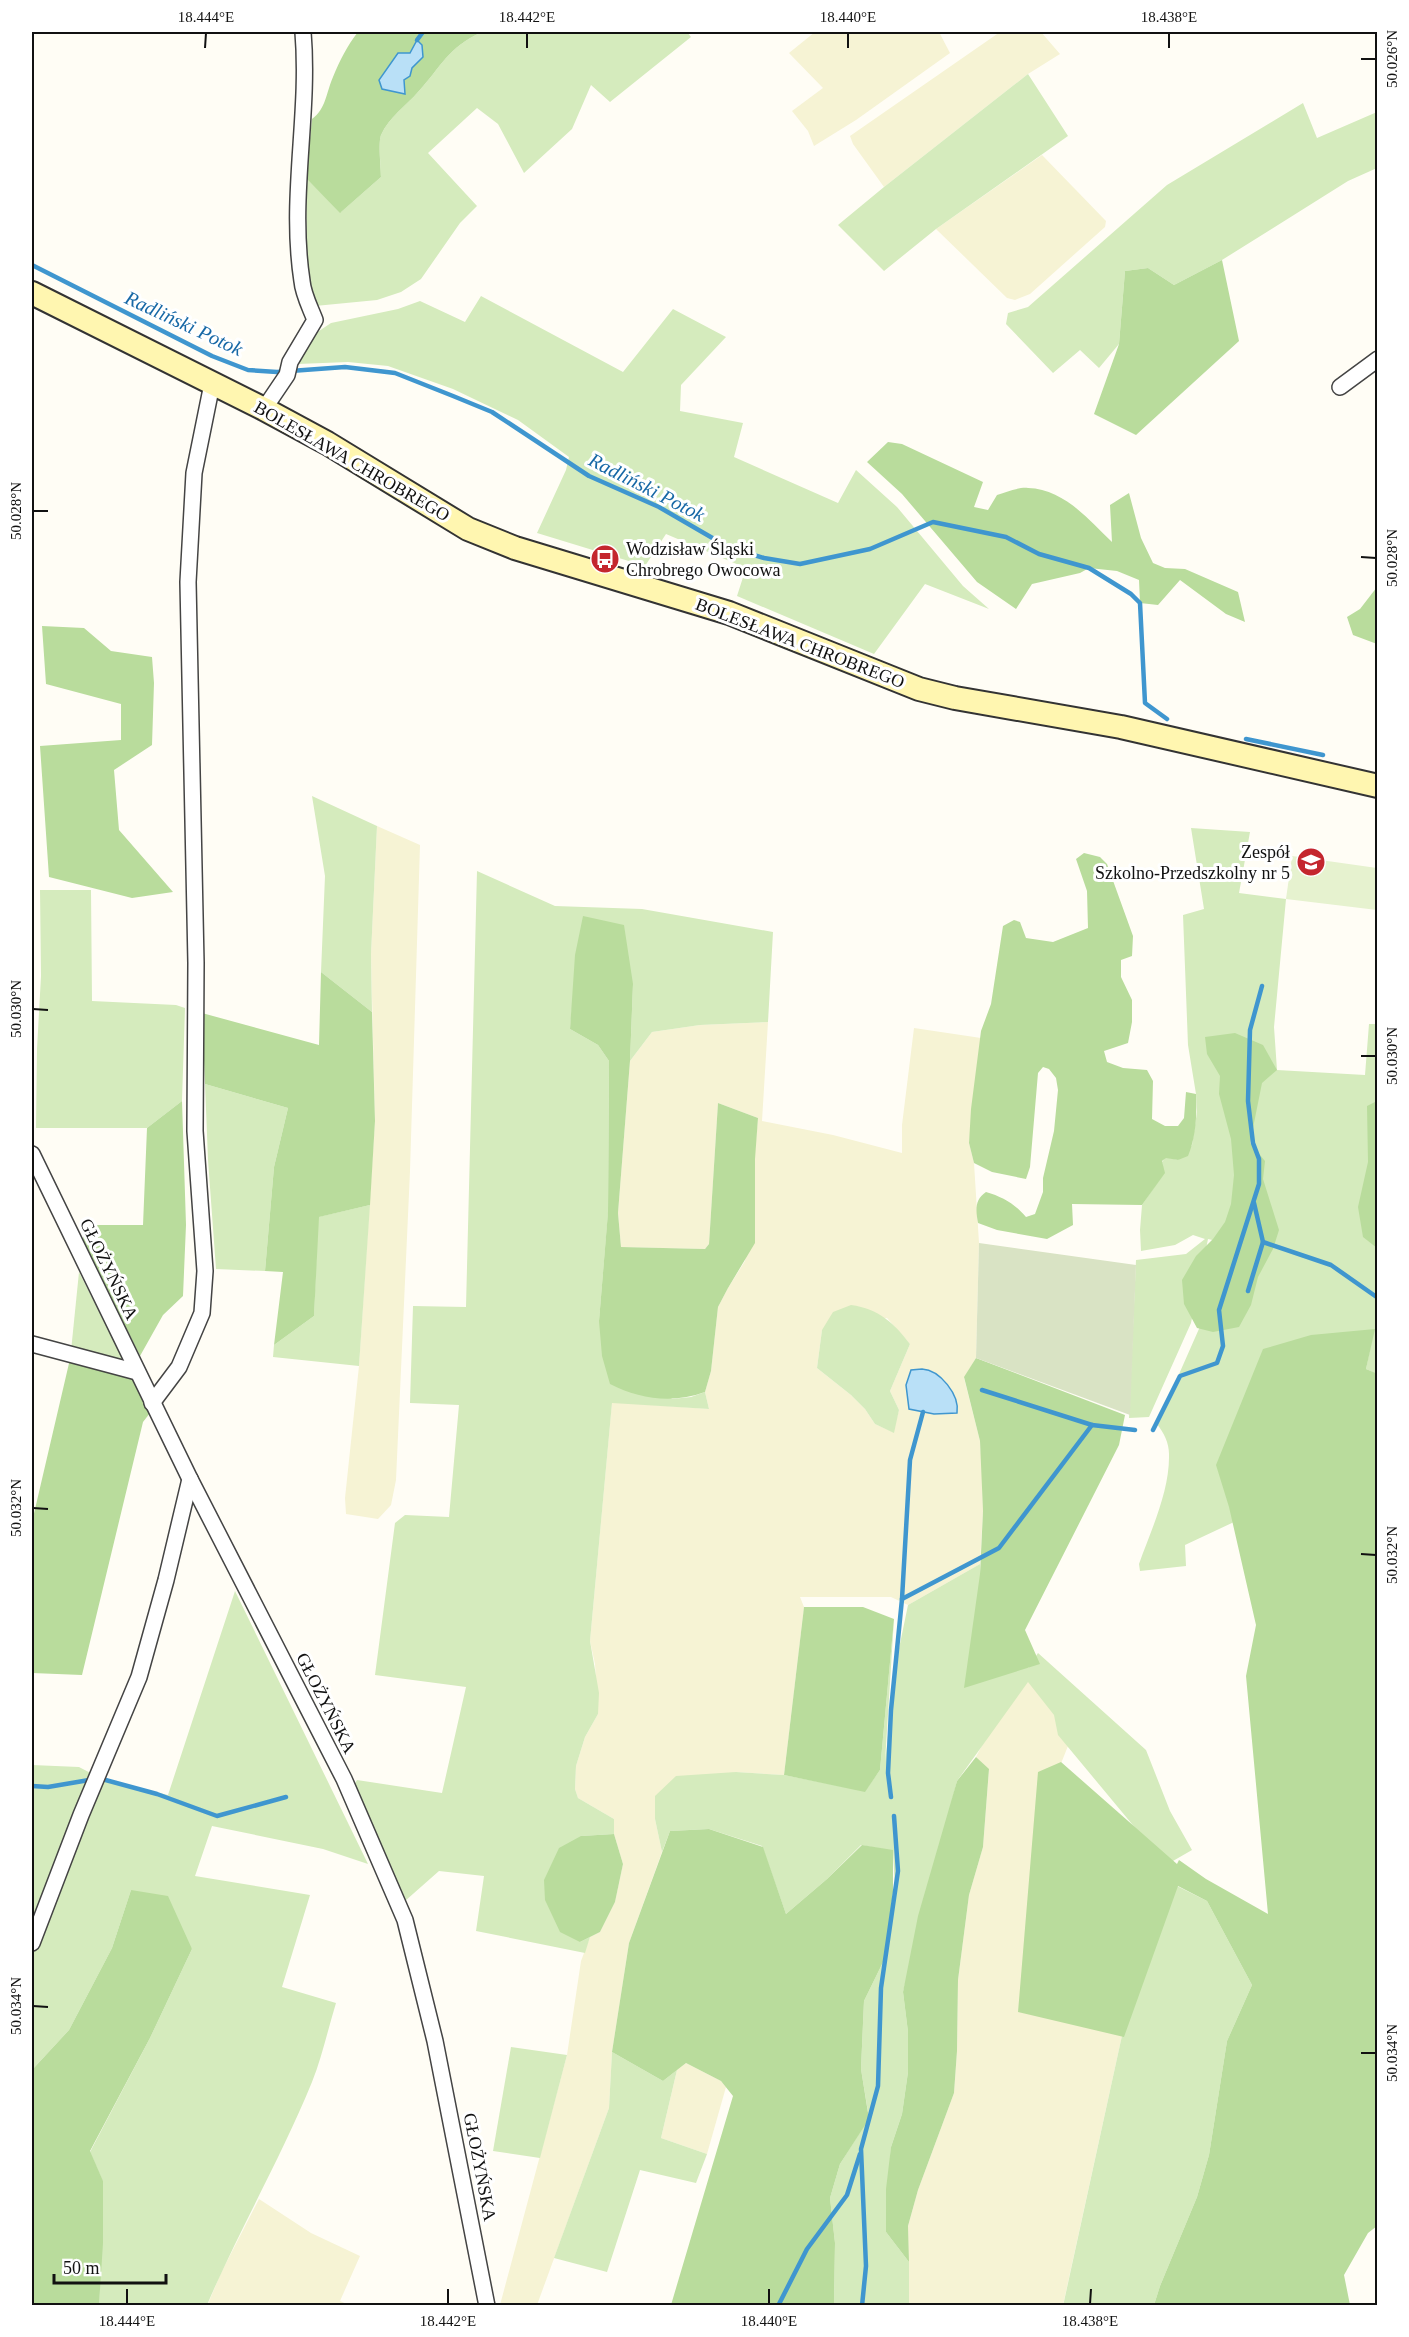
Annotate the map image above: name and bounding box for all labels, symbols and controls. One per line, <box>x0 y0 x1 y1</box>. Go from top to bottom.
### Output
text: 18.444°E <box>178 9 234 25</box>
text: 18.442°E <box>499 9 555 25</box>
text: 18.440°E <box>820 9 876 25</box>
text: 18.438°E <box>1141 9 1197 25</box>
text: 50.026°N <box>1384 30 1400 88</box>
water label: Radliński Potok <box>121 286 247 360</box>
street label: BOLESŁAWA CHROBREGO <box>251 397 453 525</box>
water label: Radliński Potok <box>584 448 710 526</box>
text: 50.028°N <box>8 482 24 540</box>
text: 50.028°N <box>1384 529 1400 587</box>
place label: Wodzisław Śląski Chrobrego Owocowa <box>626 538 780 580</box>
bus stop icon: Wodzisław Śląski Chrobrego Owocowa <box>589 543 621 575</box>
street label: BOLESŁAWA CHROBREGO <box>693 594 907 692</box>
place label: Zespół Szkolno-Przedszkolny nr 5 <box>1095 842 1290 883</box>
school or university icon: Zespół Szkolno-Przedszkolny nr 5 <box>1295 846 1327 878</box>
text: 50.030°N <box>8 980 24 1038</box>
text: 50.030°N <box>1384 1027 1400 1085</box>
street label: GŁOŻYŃSKA <box>76 1215 143 1323</box>
text: 50.032°N <box>8 1479 24 1537</box>
text: 50.032°N <box>1384 1526 1400 1584</box>
street label: GŁOŻYŃSKA <box>292 1649 361 1757</box>
text: 50.034°N <box>8 1977 24 2035</box>
text: 50.034°N <box>1384 2024 1400 2082</box>
street label: GŁOŻYŃSKA <box>460 2111 501 2223</box>
scale bar <box>54 2247 166 2285</box>
text: 50 m <box>63 2258 100 2278</box>
text: 18.444°E <box>99 2313 155 2329</box>
text: 18.442°E <box>420 2313 476 2329</box>
text: 18.440°E <box>741 2313 797 2329</box>
text: 18.438°E <box>1062 2313 1118 2329</box>

